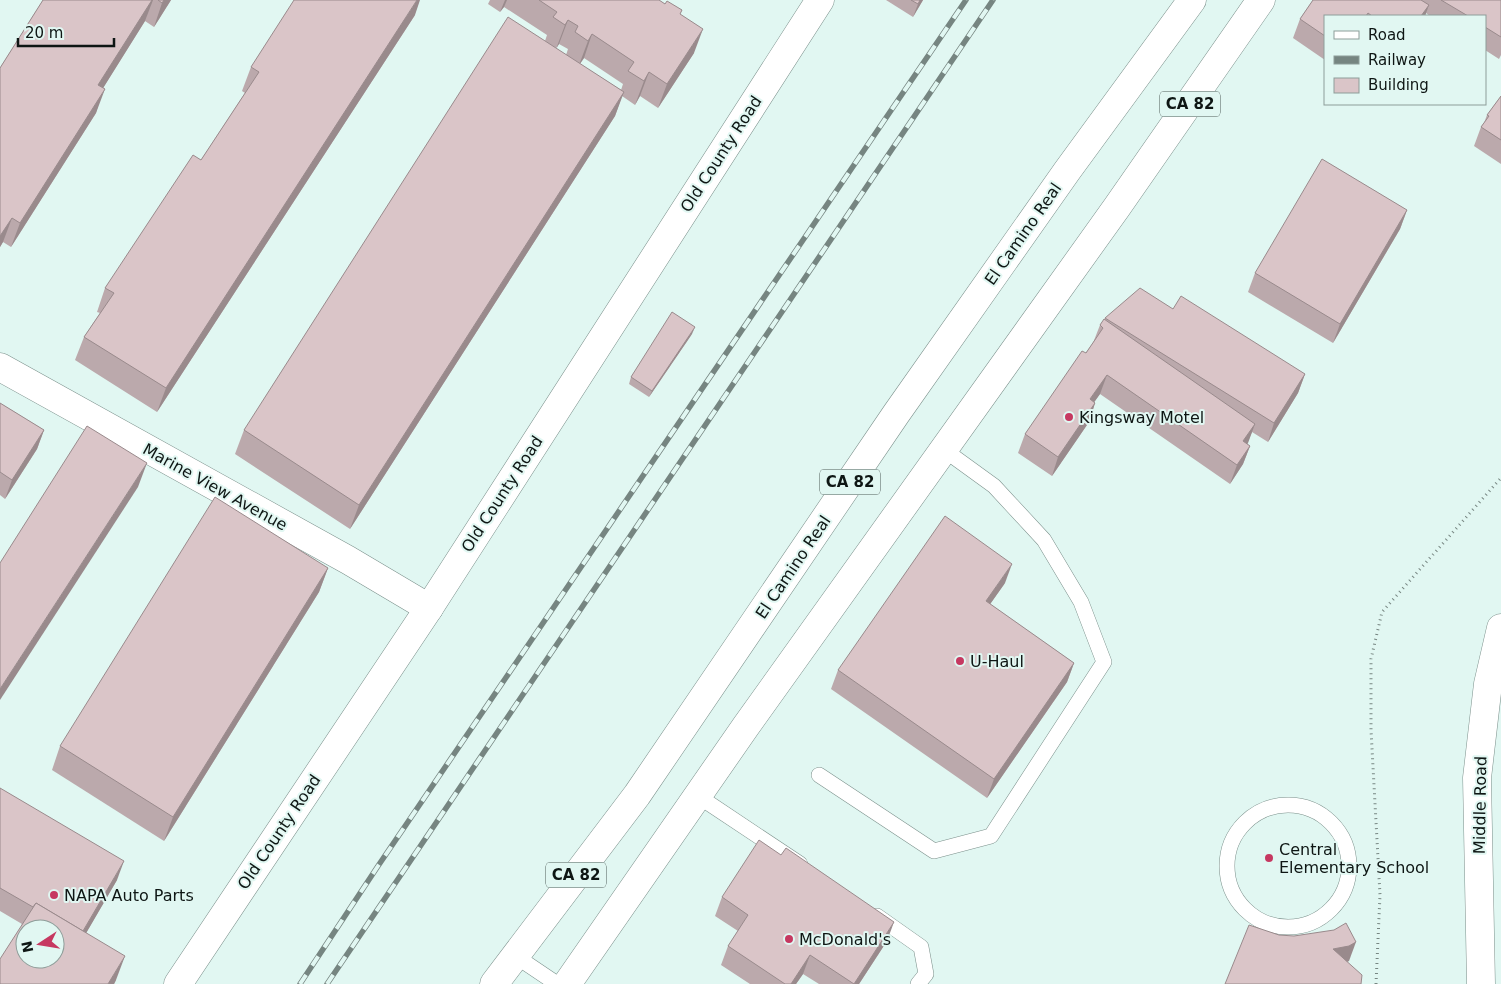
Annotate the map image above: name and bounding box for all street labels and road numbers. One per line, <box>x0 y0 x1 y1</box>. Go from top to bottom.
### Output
street label: Old County Road <box>676 92 766 216</box>
road number: CA 82 <box>1160 92 1220 116</box>
street label: El Camino Real <box>981 179 1065 289</box>
street label: Old County Road <box>457 432 547 556</box>
street label: Marine View Avenue <box>139 439 291 535</box>
road number: CA 82 <box>820 470 880 494</box>
street label: El Camino Real <box>752 512 834 622</box>
street label: Middle Road <box>1470 756 1490 854</box>
street label: Old County Road <box>234 771 324 893</box>
road number: CA 82 <box>546 862 606 888</box>

